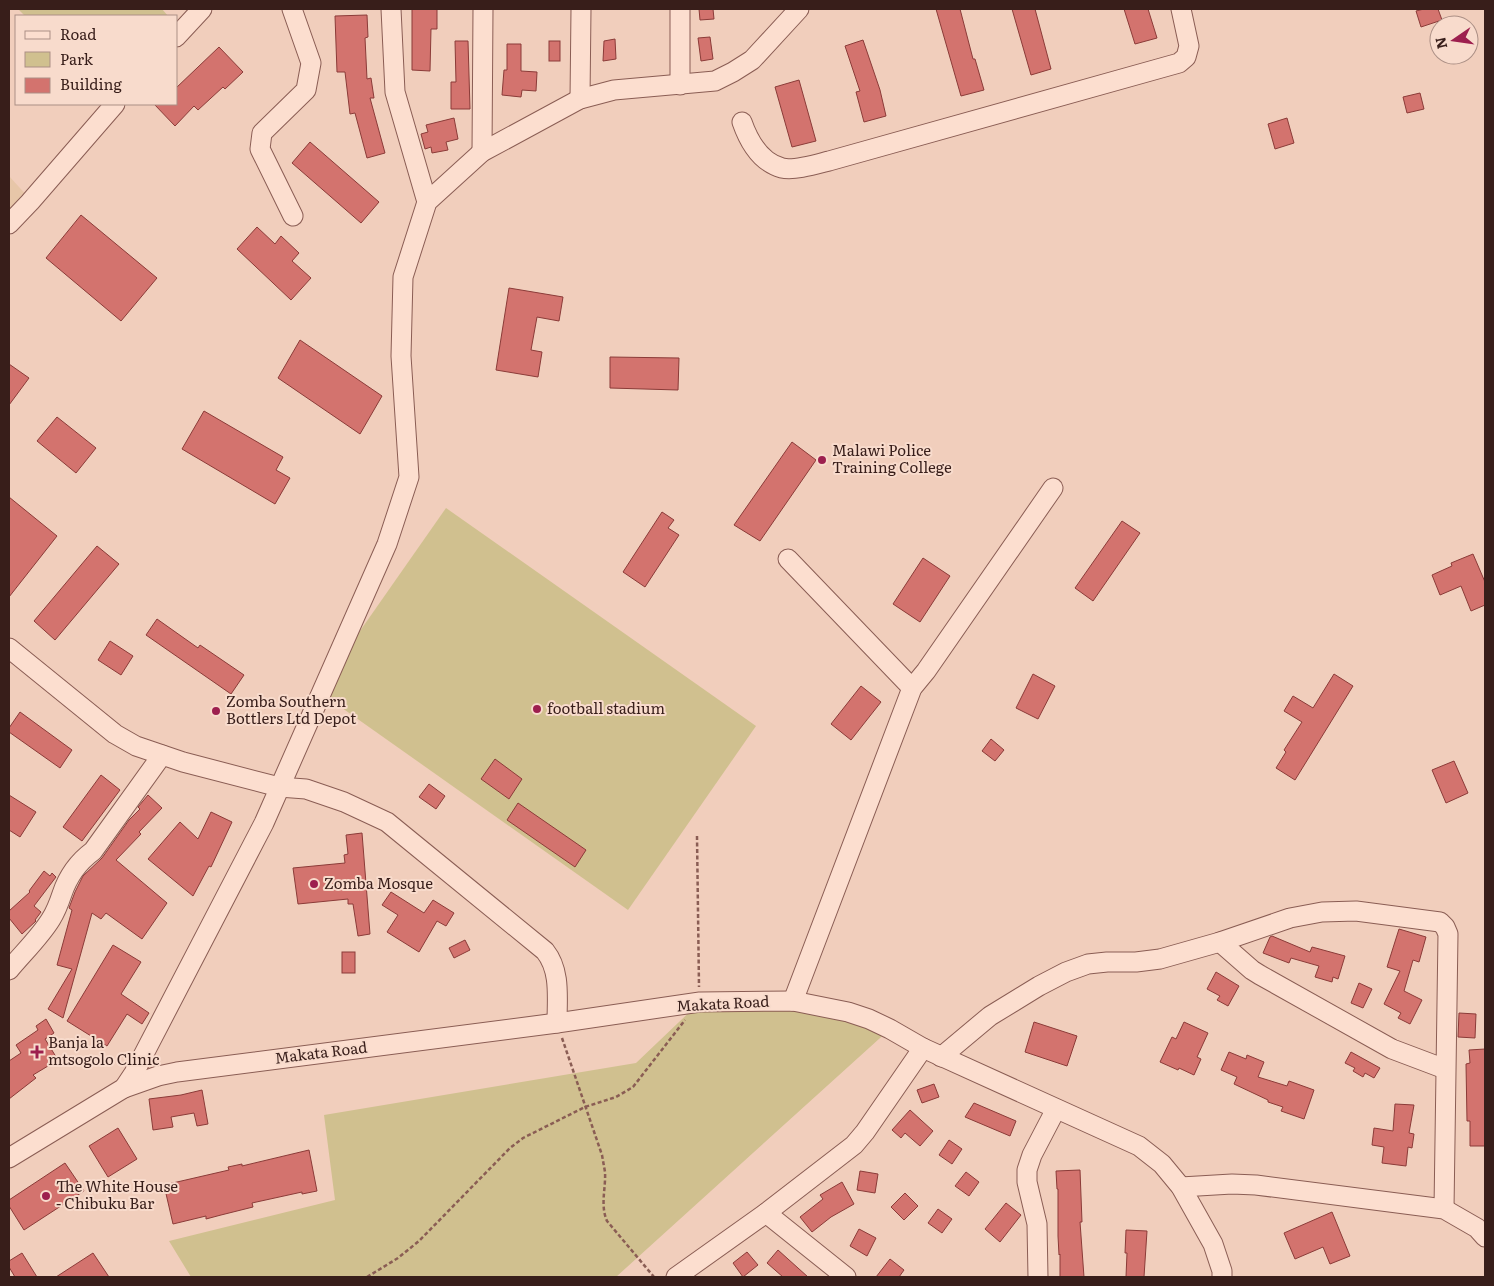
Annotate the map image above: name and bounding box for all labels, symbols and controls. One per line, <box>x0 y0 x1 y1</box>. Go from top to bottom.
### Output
legend <box>15 15 178 105</box>
north arrow <box>1429 15 1479 65</box>
text: Road <box>60 22 96 45</box>
text: N <box>1429 35 1451 51</box>
text: Park <box>60 47 94 70</box>
text: Building <box>60 72 122 95</box>
place label: Malawi Police Training College <box>832 438 952 478</box>
marker: Malawi Police Training College <box>816 454 828 466</box>
place label: Zomba Southern Bottlers Ltd Depot <box>226 689 356 729</box>
place label: football stadium <box>547 696 666 719</box>
marker: football stadium <box>531 703 543 715</box>
marker: Zomba Southern Bottlers Ltd Depot <box>210 705 222 717</box>
place label: Zomba Mosque <box>324 871 433 894</box>
marker: Zomba Mosque <box>308 878 320 890</box>
street label: Makata Road <box>676 989 770 1016</box>
place label: Banja la mtsogolo Clinic <box>48 1030 160 1070</box>
street label: Makata Road <box>273 1034 368 1069</box>
marker: Banja la mtsogolo Clinic <box>30 1045 44 1059</box>
place label: The White House - Chibuku Bar <box>56 1174 178 1214</box>
marker: The White House - Chibuku Bar <box>40 1190 52 1202</box>

